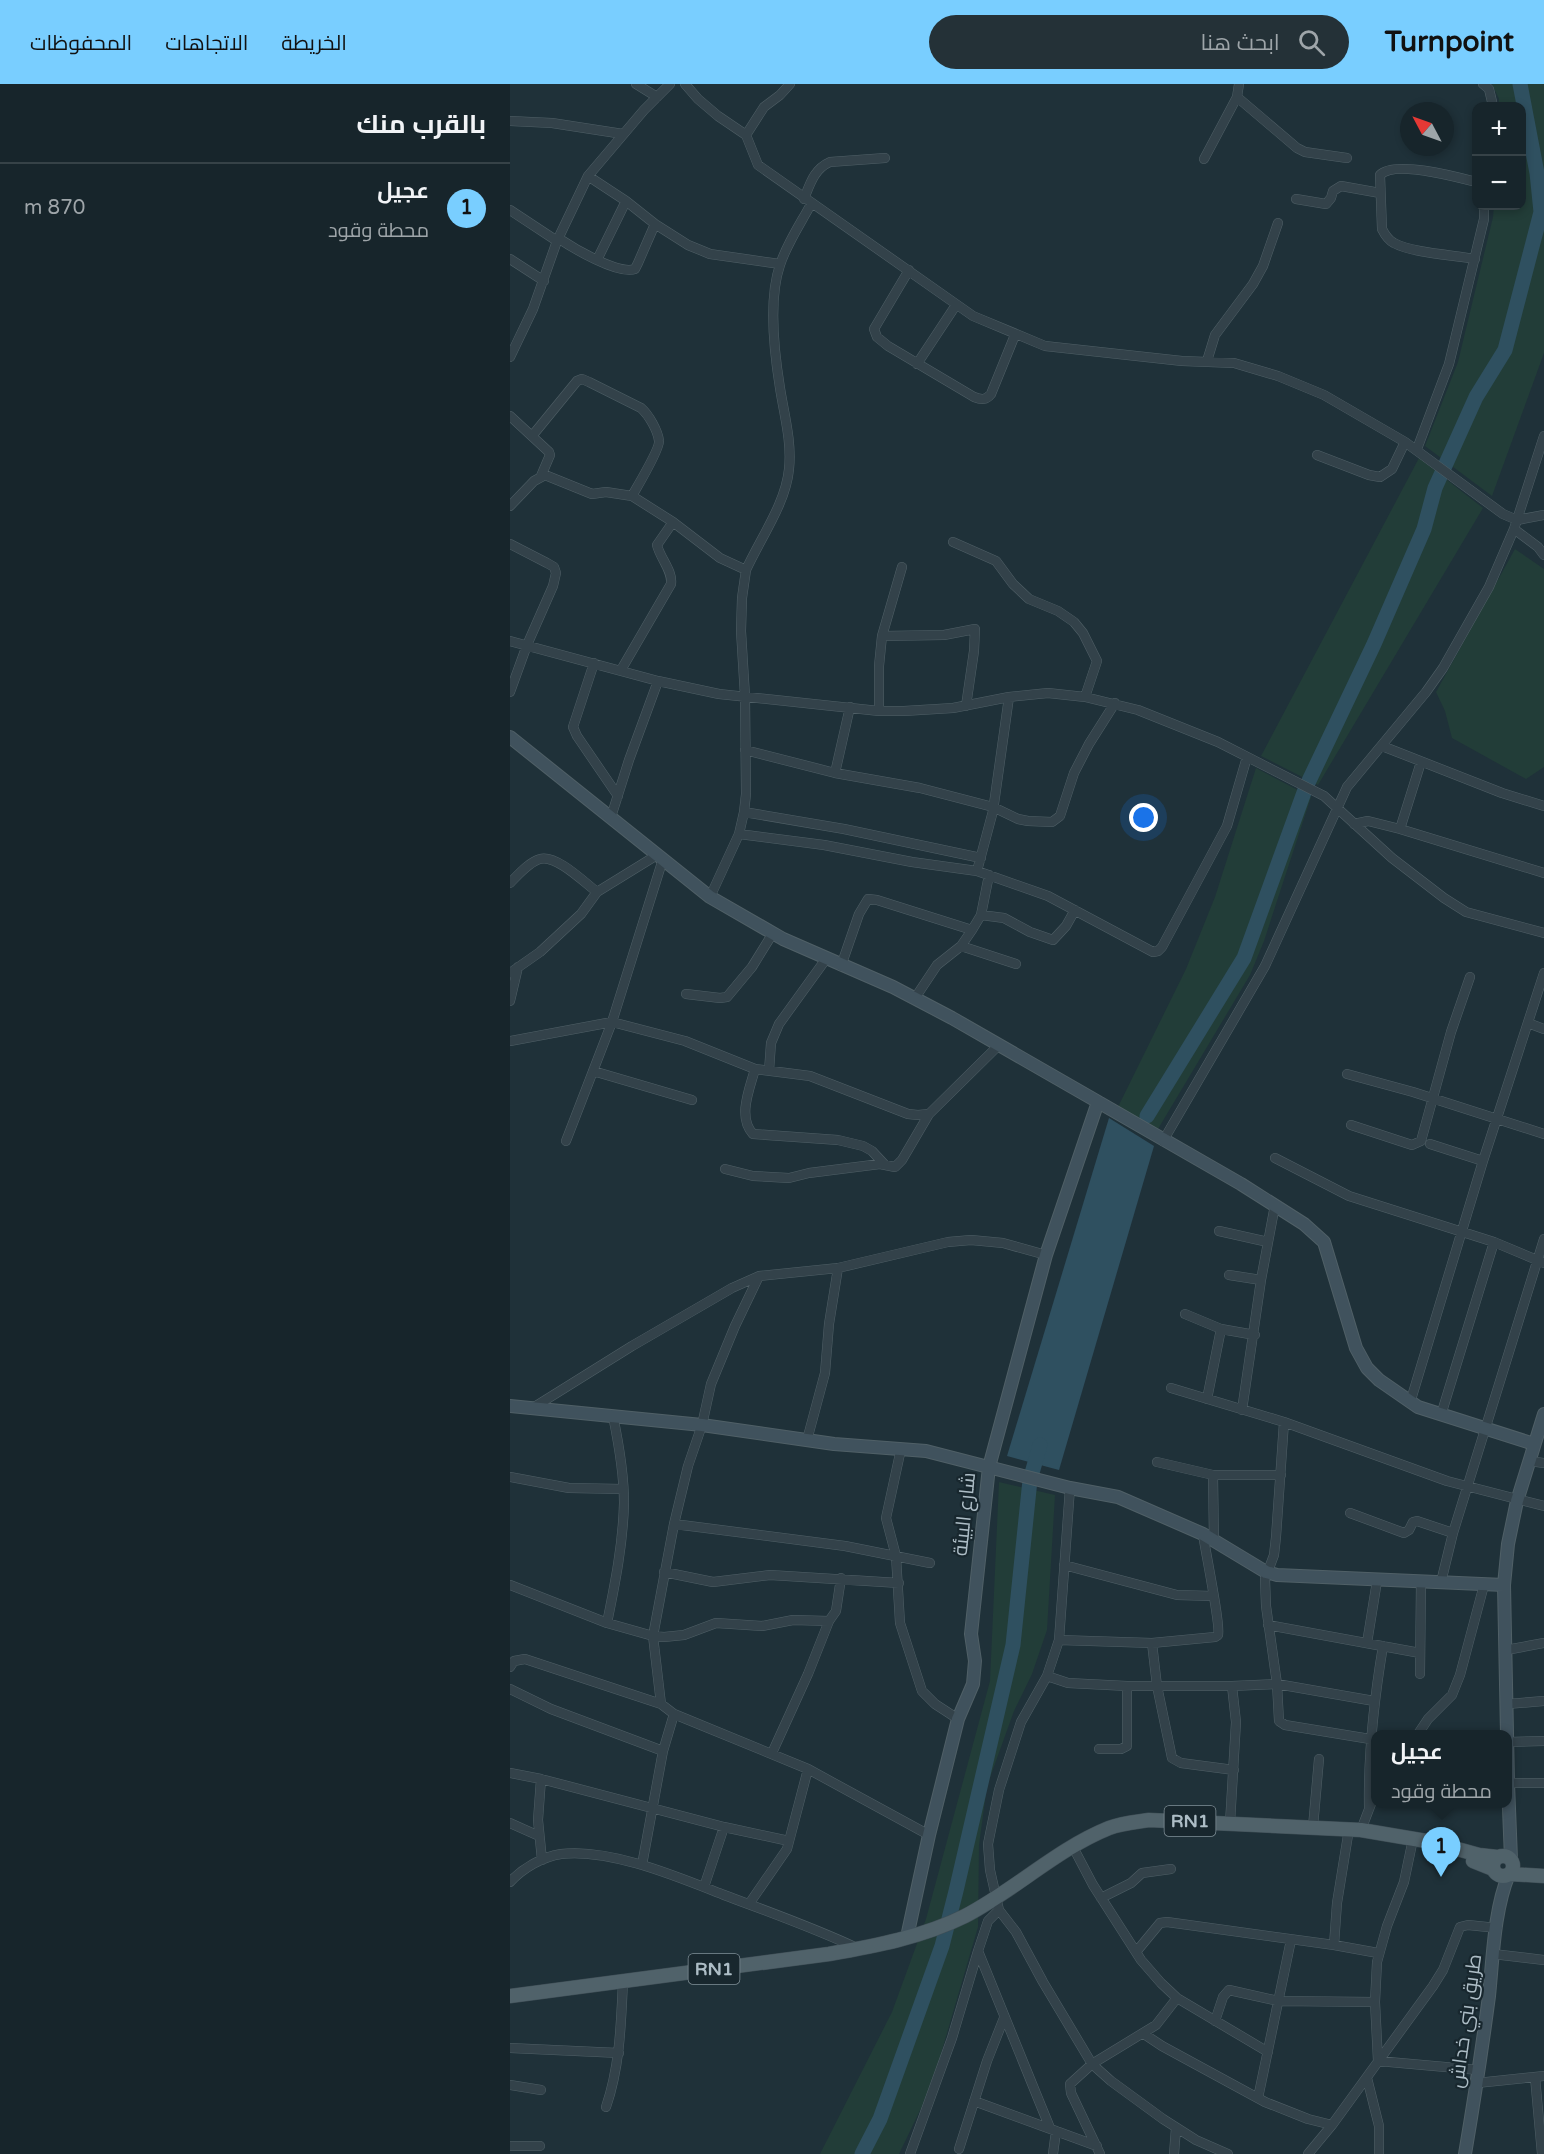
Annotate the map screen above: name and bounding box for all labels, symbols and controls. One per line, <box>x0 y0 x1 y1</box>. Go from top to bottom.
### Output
search box <box>929 15 1349 69</box>
text: Turnpoint <box>1385 25 1514 59</box>
icon: search <box>1295 26 1328 59</box>
text: ابحث هنا <box>1200 30 1280 56</box>
text: المحفوظات <box>30 31 132 56</box>
text: الاتجاهات <box>165 31 248 56</box>
text: الخريطة <box>281 31 347 56</box>
north arrow <box>1400 102 1454 156</box>
map controls <box>1472 102 1526 210</box>
button: + <box>1472 102 1526 156</box>
text: بالقرب منك <box>357 109 486 140</box>
button: − <box>1472 156 1526 210</box>
text: عجيل <box>377 178 429 204</box>
text: 870 m <box>24 196 85 220</box>
text: 1 <box>460 196 473 220</box>
text: محطة وقود <box>328 219 429 243</box>
your location <box>1129 803 1158 832</box>
street label: شارع البيئة <box>949 1471 982 1557</box>
popup <box>1371 1730 1512 1808</box>
text: عجيل <box>1391 1739 1443 1765</box>
text: محطة وقود <box>1391 1780 1492 1804</box>
road number: RN1 <box>1164 1806 1216 1836</box>
pin: 1 <box>1422 1828 1460 1877</box>
street label: طريق بني خداش <box>1445 1953 1490 2090</box>
road number: RN1 <box>688 1954 740 1984</box>

